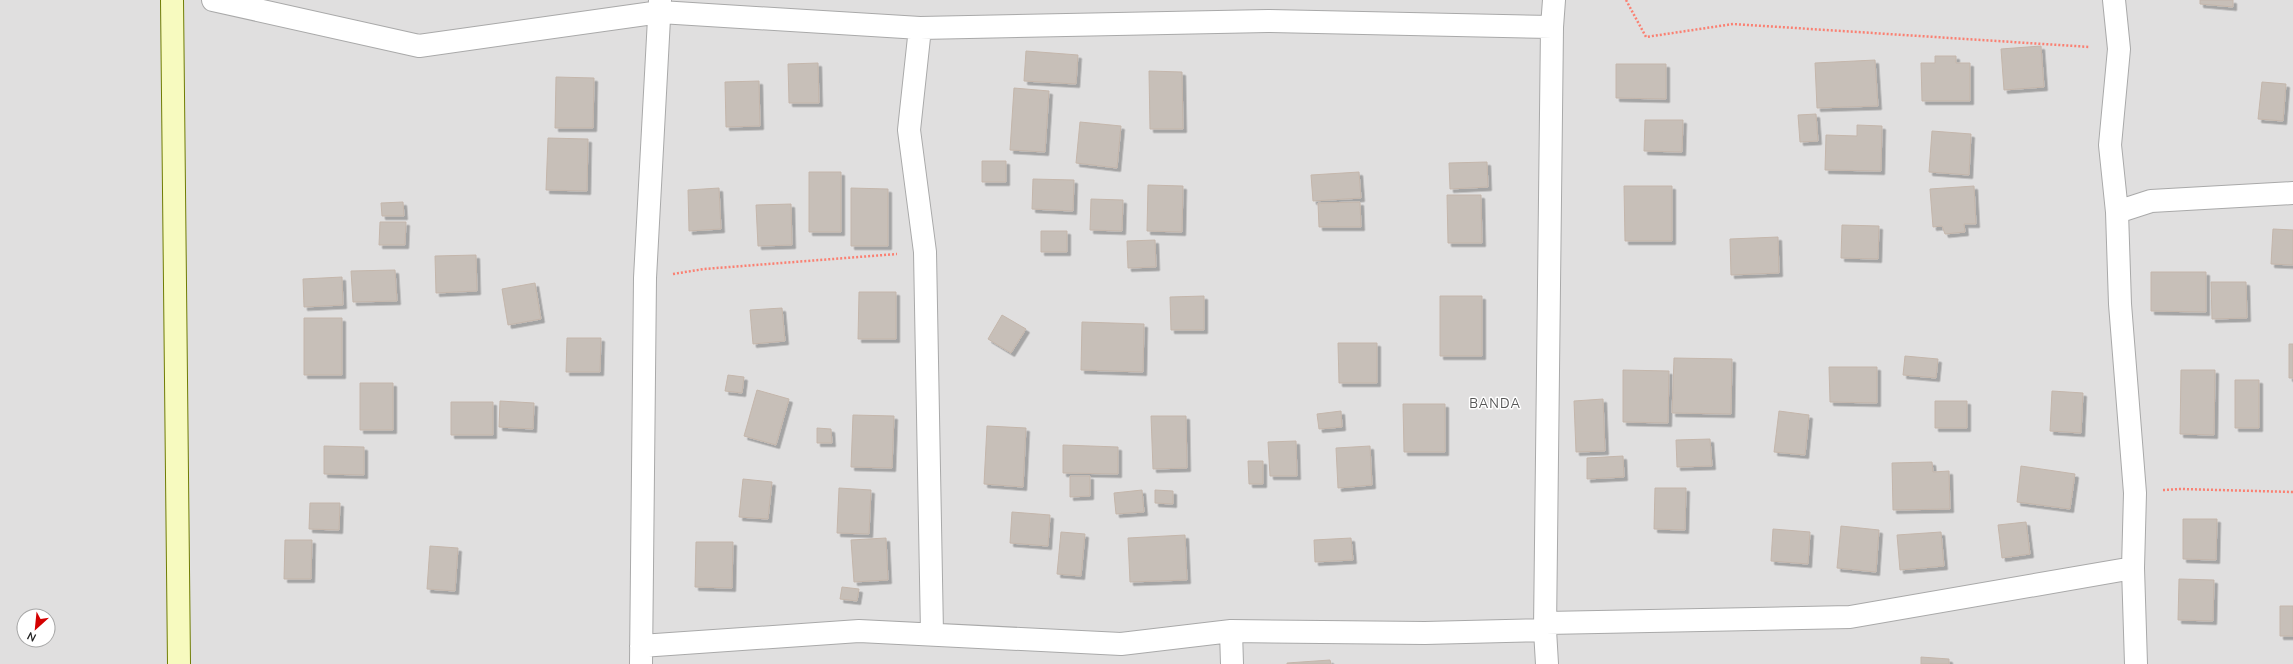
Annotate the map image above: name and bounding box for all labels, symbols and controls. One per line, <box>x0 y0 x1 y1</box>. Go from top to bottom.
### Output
district label: BANDA <box>1469 395 1521 413</box>
north arrow <box>16 608 56 648</box>
text: N <box>25 628 39 645</box>

